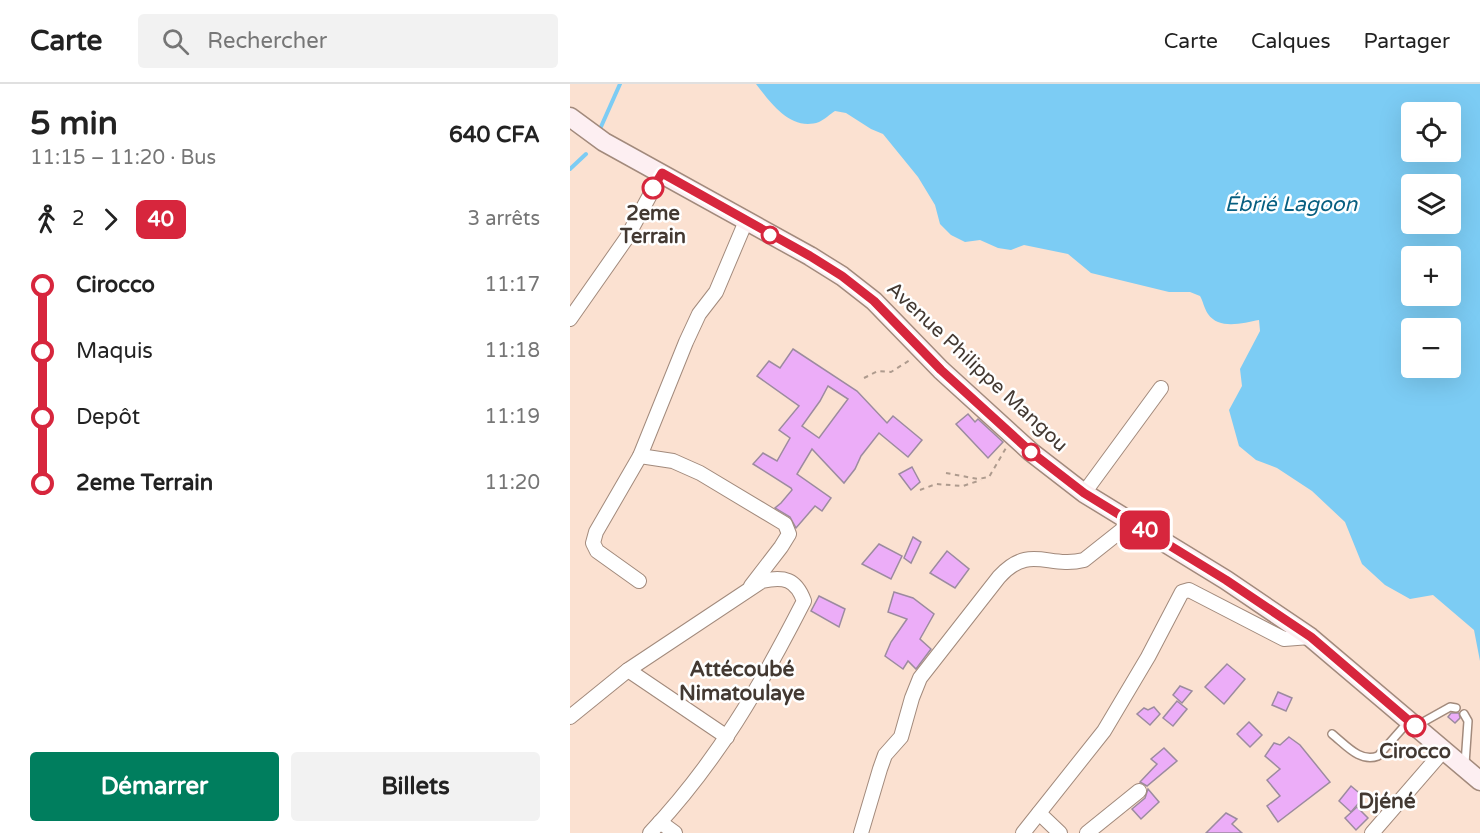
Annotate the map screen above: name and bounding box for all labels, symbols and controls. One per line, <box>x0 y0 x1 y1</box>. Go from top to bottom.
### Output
search box <box>138 14 558 68</box>
text: Carte <box>30 24 102 58</box>
icon: search <box>159 25 192 58</box>
text: Rechercher <box>207 28 327 54</box>
text: Carte <box>1164 29 1218 54</box>
text: Calques <box>1251 29 1331 54</box>
text: Partager <box>1364 29 1450 54</box>
map controls <box>1401 102 1461 378</box>
button: locate <box>1401 102 1461 162</box>
text: 5 min <box>30 104 118 143</box>
text: 640 CFA <box>449 122 540 148</box>
text: 11:15 – 11:20 · Bus <box>30 146 216 170</box>
button: layers <box>1401 174 1461 234</box>
marker: 2eme Terrain <box>642 177 664 199</box>
water label: Ébrié Lagoon <box>1225 192 1359 217</box>
place label: 2eme Terrain <box>619 202 686 249</box>
icon: walk <box>30 203 63 236</box>
icon: forward <box>94 203 127 236</box>
text: 2 <box>72 207 85 231</box>
text: 40 <box>148 207 174 232</box>
text: 3 arrêts <box>467 207 540 231</box>
unlabelled marker <box>761 226 779 244</box>
button: + <box>1401 246 1461 306</box>
text: Cirocco <box>76 272 155 298</box>
text: 11:17 <box>485 273 540 297</box>
street label: Avenue Philippe Mangou <box>882 277 1072 457</box>
button: − <box>1401 318 1461 378</box>
text: Maquis <box>76 338 153 364</box>
text: 11:18 <box>485 339 540 363</box>
text: Depôt <box>76 404 140 430</box>
text: 11:19 <box>485 405 540 429</box>
unlabelled marker <box>1022 443 1040 461</box>
text: 2eme Terrain <box>76 470 213 496</box>
text: 11:20 <box>485 471 540 495</box>
line badge: 40 <box>1118 510 1172 550</box>
text: 40 <box>1132 518 1158 543</box>
district label: Attécoubé Nimatoulaye <box>679 657 805 706</box>
marker: Cirocco <box>1404 715 1426 737</box>
place label: Cirocco <box>1379 740 1451 764</box>
button: Démarrer <box>30 752 279 821</box>
button: Billets <box>291 752 540 821</box>
district label: Djéné <box>1358 789 1416 814</box>

